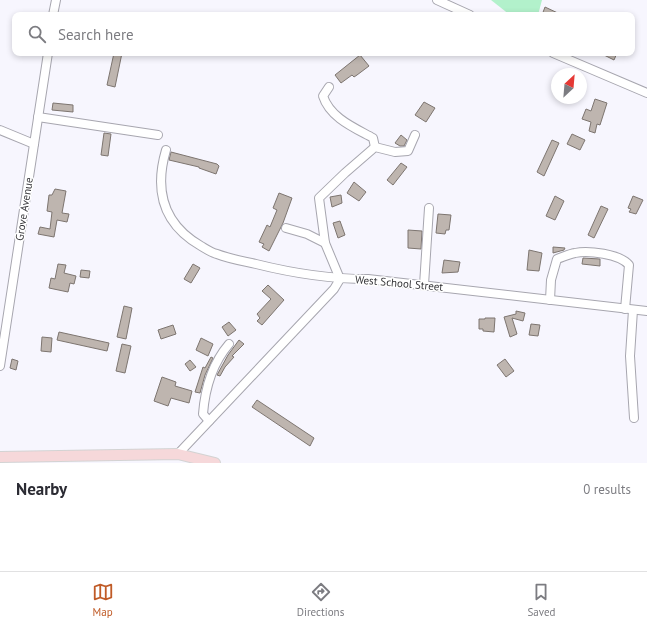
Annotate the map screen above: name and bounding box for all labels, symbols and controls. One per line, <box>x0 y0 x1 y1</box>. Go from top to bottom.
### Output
search box <box>12 12 635 56</box>
icon: search <box>26 23 48 45</box>
text: Search here <box>58 25 134 44</box>
north arrow <box>551 68 587 104</box>
street label: Grove Avenue <box>12 176 36 242</box>
street label: West School Street <box>354 272 444 294</box>
text: Nearby <box>16 478 67 500</box>
text: 0 results <box>583 481 631 498</box>
tab: Map <box>92 581 114 619</box>
tab: Directions <box>297 581 344 619</box>
tab: Saved <box>527 581 555 619</box>

